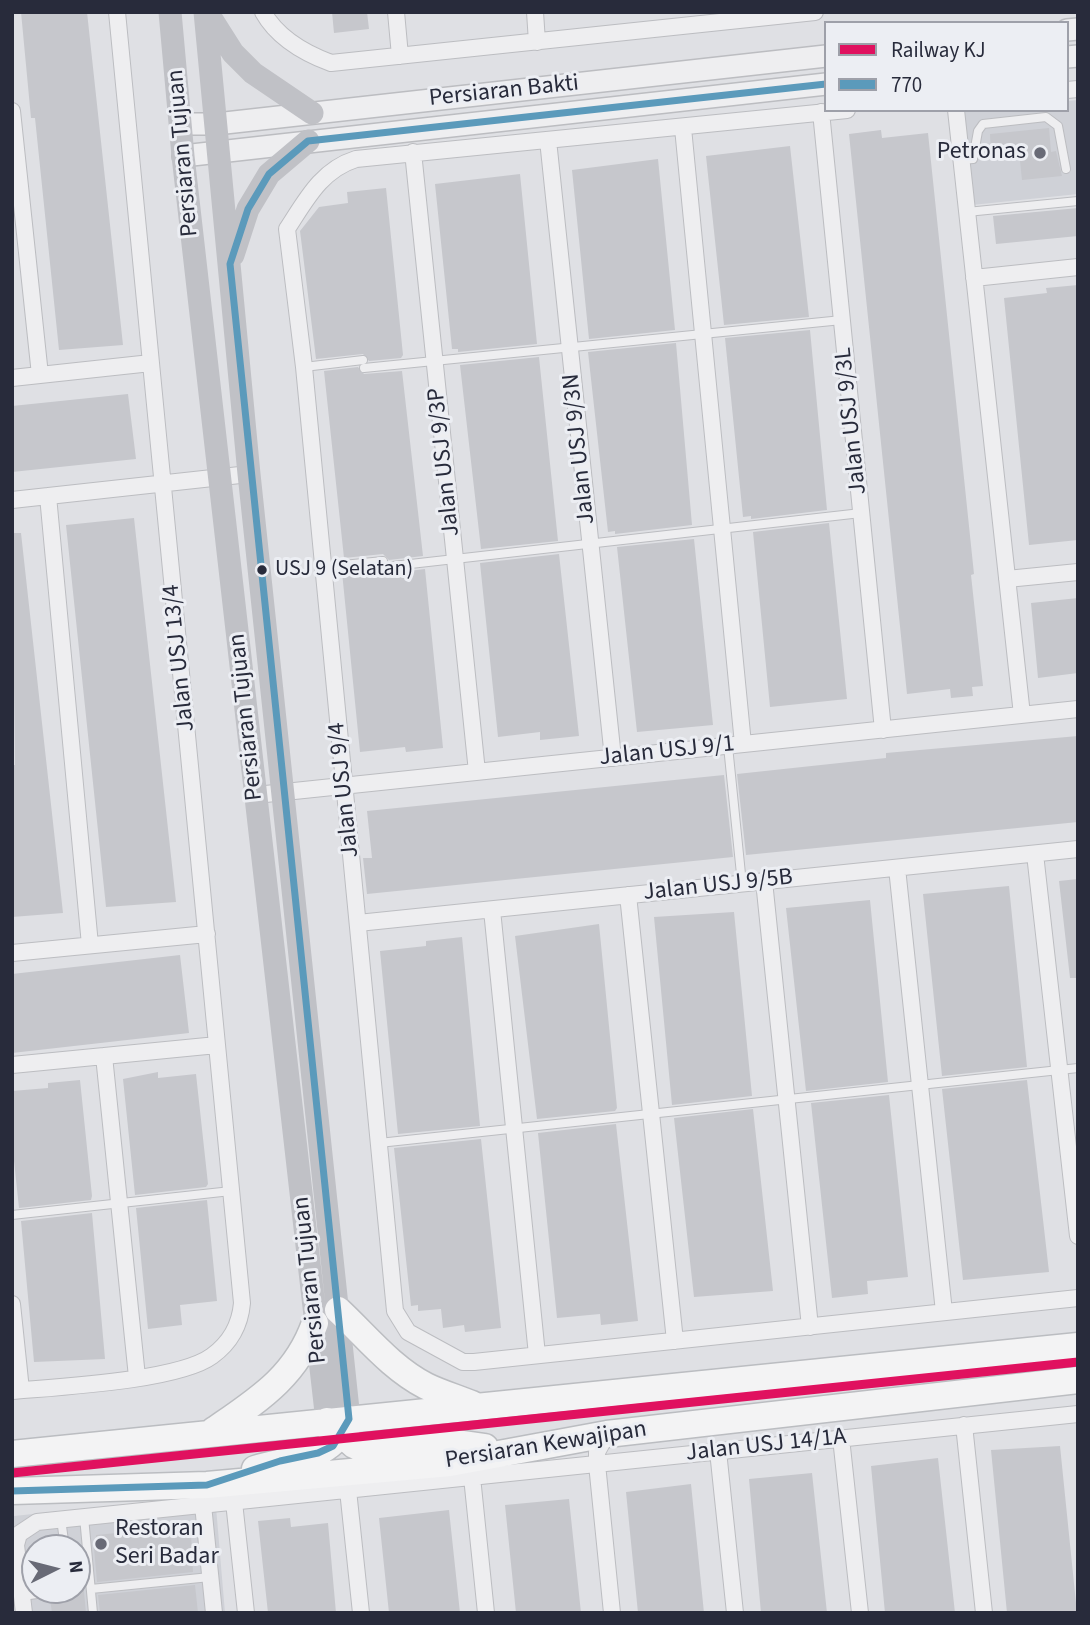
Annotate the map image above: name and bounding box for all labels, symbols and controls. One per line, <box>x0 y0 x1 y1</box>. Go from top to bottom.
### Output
legend <box>824 21 1069 112</box>
text: Railway KJ <box>891 35 986 65</box>
street label: Persiaran Tujuan <box>162 68 206 238</box>
street label: Persiaran Bakti <box>428 70 580 114</box>
text: 770 <box>891 70 922 100</box>
place label: Petronas <box>937 139 1026 167</box>
marker: Petronas <box>1032 145 1048 161</box>
street label: Jalan USJ 9/3L <box>830 346 874 496</box>
street label: Jalan USJ 9/3N <box>558 372 602 526</box>
street label: Jalan USJ 9/3P <box>423 386 467 538</box>
place label: USJ 9 (Selatan) <box>275 557 413 583</box>
marker: USJ 9 (Selatan) <box>255 563 269 577</box>
street label: Jalan USJ 13/4 <box>158 583 202 733</box>
street label: Persiaran Tujuan <box>224 632 270 802</box>
street label: Jalan USJ 9/4 <box>324 721 366 859</box>
street label: Jalan USJ 9/1 <box>598 731 736 773</box>
street label: Jalan USJ 9/5B <box>642 864 794 908</box>
street label: Persiaran Tujuan <box>288 1195 334 1365</box>
street label: Persiaran Kewajipan <box>443 1416 649 1476</box>
street label: Jalan USJ 14/1A <box>684 1423 848 1469</box>
place label: Restoran Seri Badar <box>115 1516 219 1572</box>
north arrow <box>21 1534 91 1604</box>
marker: Restoran Seri Badar <box>93 1536 109 1552</box>
text: N <box>61 1559 89 1575</box>

